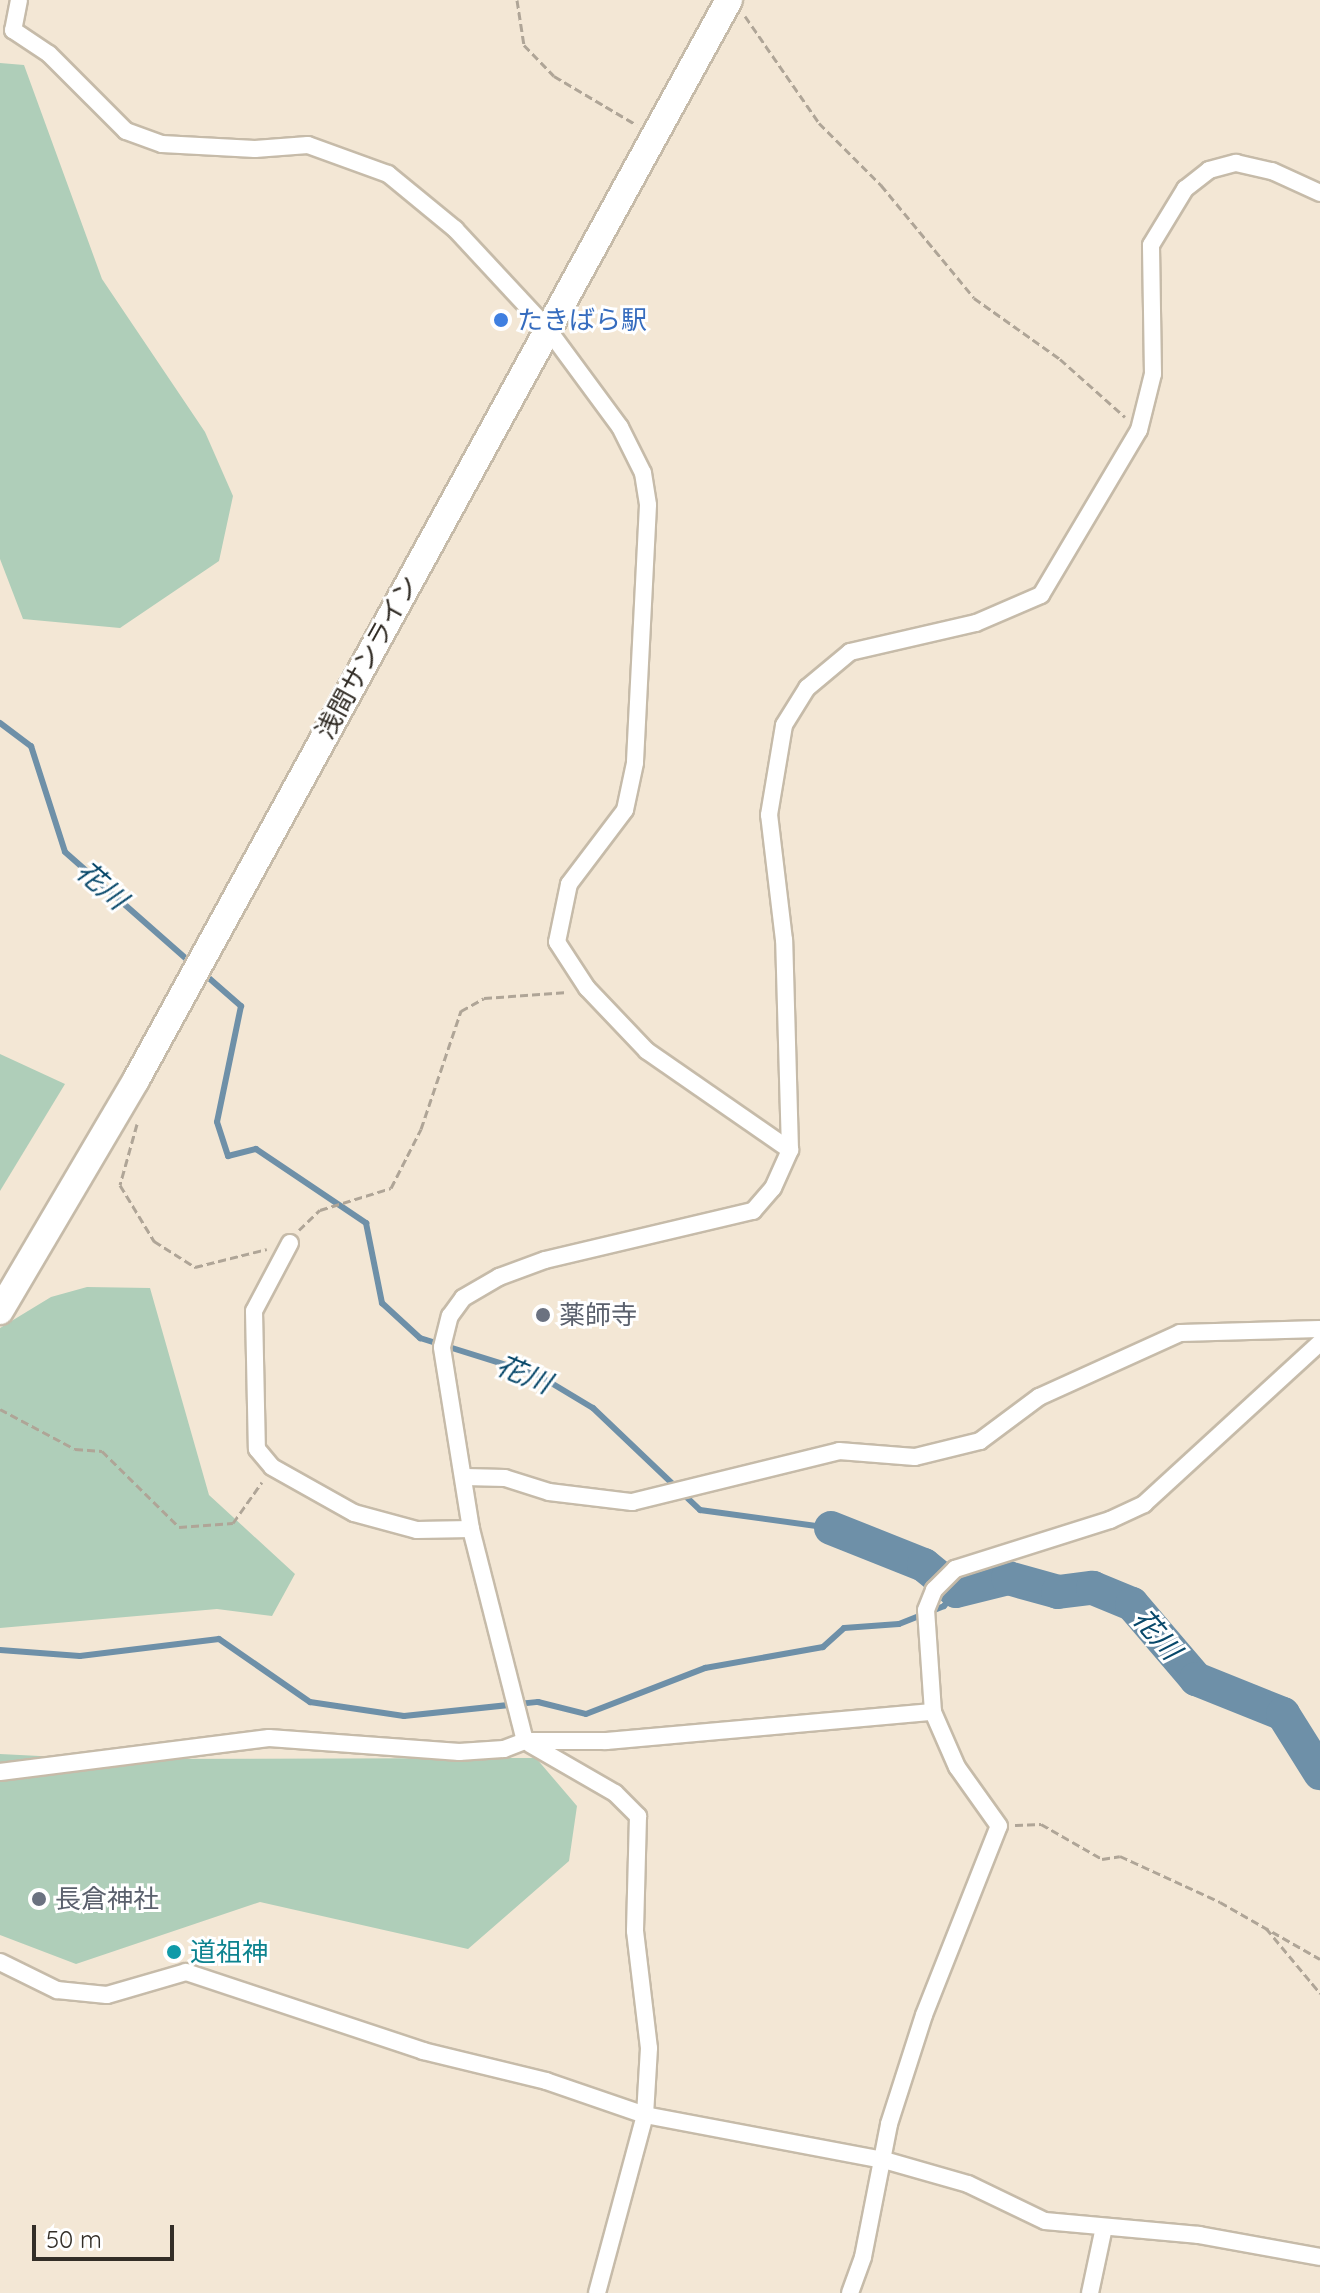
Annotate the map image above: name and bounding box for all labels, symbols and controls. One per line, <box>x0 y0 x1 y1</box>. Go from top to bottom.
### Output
place label: たきばら駅 <box>517 304 647 336</box>
marker: たきばら駅 <box>492 311 510 329</box>
street label: 浅間サンライン <box>309 570 425 744</box>
water label: 花川 <box>70 854 134 916</box>
place label: 薬師寺 <box>559 1299 637 1331</box>
marker: 薬師寺 <box>534 1306 552 1324</box>
water label: 花川 <box>492 1348 556 1400</box>
water label: 花川 <box>1126 1602 1188 1666</box>
place label: 長倉神社 <box>55 1883 159 1915</box>
marker: 長倉神社 <box>30 1890 48 1908</box>
place label: 道祖神 <box>190 1936 268 1968</box>
marker: 道祖神 <box>165 1943 183 1961</box>
scale bar <box>36 2209 178 2259</box>
text: 50 m <box>46 2224 102 2254</box>

